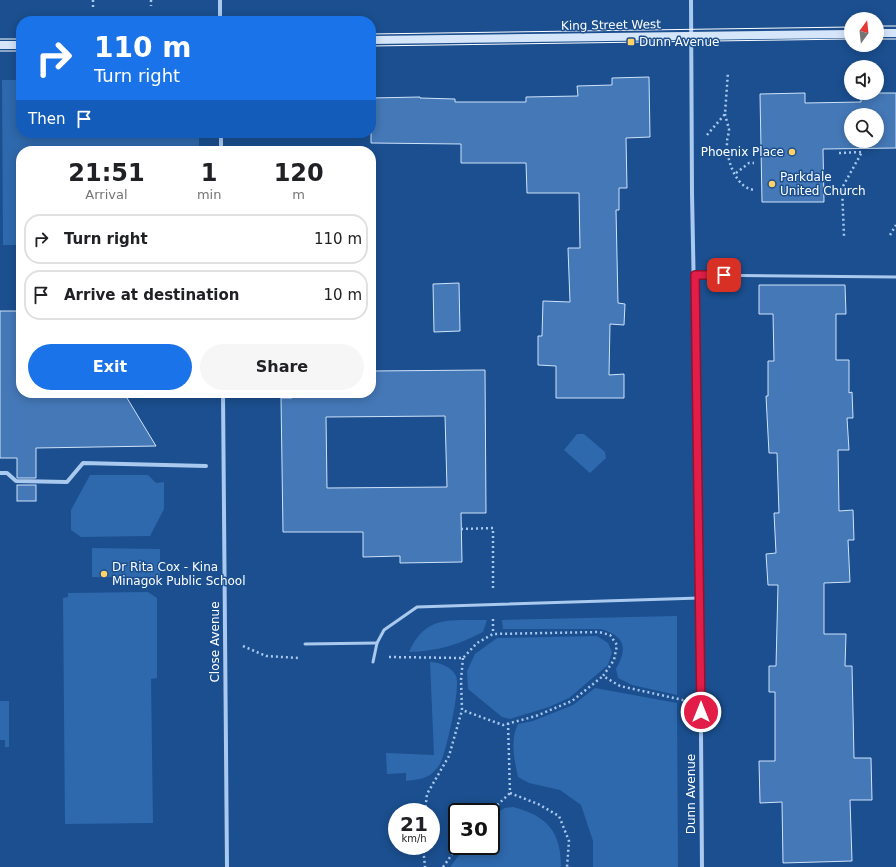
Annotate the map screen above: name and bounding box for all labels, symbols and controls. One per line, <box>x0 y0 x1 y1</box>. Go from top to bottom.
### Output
north arrow <box>844 12 884 52</box>
map controls <box>844 12 884 148</box>
street label: King Street West <box>561 17 661 33</box>
text: 110 m <box>94 31 191 64</box>
icon: right <box>28 32 80 84</box>
place label: Dunn Avenue <box>639 35 719 49</box>
marker: Dunn Avenue <box>626 37 636 47</box>
button: sound <box>844 60 884 100</box>
text: Turn right <box>94 65 180 86</box>
icon: arrive <box>73 108 95 130</box>
button: search <box>844 108 884 148</box>
text: Then <box>28 110 65 128</box>
place label: Phoenix Place <box>701 145 784 159</box>
marker: Phoenix Place <box>787 147 797 157</box>
text: 21:51 <box>68 159 145 187</box>
text: 1 <box>201 159 217 187</box>
text: 120 <box>274 159 324 187</box>
place label: Parkdale United Church <box>780 170 866 198</box>
marker: Parkdale United Church <box>767 179 777 189</box>
text: Arrival <box>85 187 128 202</box>
text: min <box>197 187 221 202</box>
text: m <box>292 187 305 202</box>
icon: right <box>30 228 52 250</box>
text: Turn right <box>64 230 148 248</box>
text: 110 m <box>314 230 362 248</box>
pin <box>707 258 741 292</box>
icon: arrive <box>713 264 735 286</box>
icon: arrive <box>30 284 52 306</box>
text: Arrive at destination <box>64 286 239 304</box>
text: 10 m <box>324 286 362 304</box>
button: Exit <box>28 344 192 390</box>
button: Share <box>200 344 364 390</box>
place label: Dr Rita Cox - Kina Minagok Public School <box>112 560 246 588</box>
marker: Dr Rita Cox - Kina Minagok Public School <box>99 569 109 579</box>
street label: Close Avenue <box>208 601 222 683</box>
position arrow <box>680 691 722 733</box>
street label: Dunn Avenue <box>684 754 698 834</box>
speed limit sign: 30 <box>448 803 500 855</box>
text: 21 <box>400 812 428 836</box>
text: km/h <box>401 833 427 844</box>

